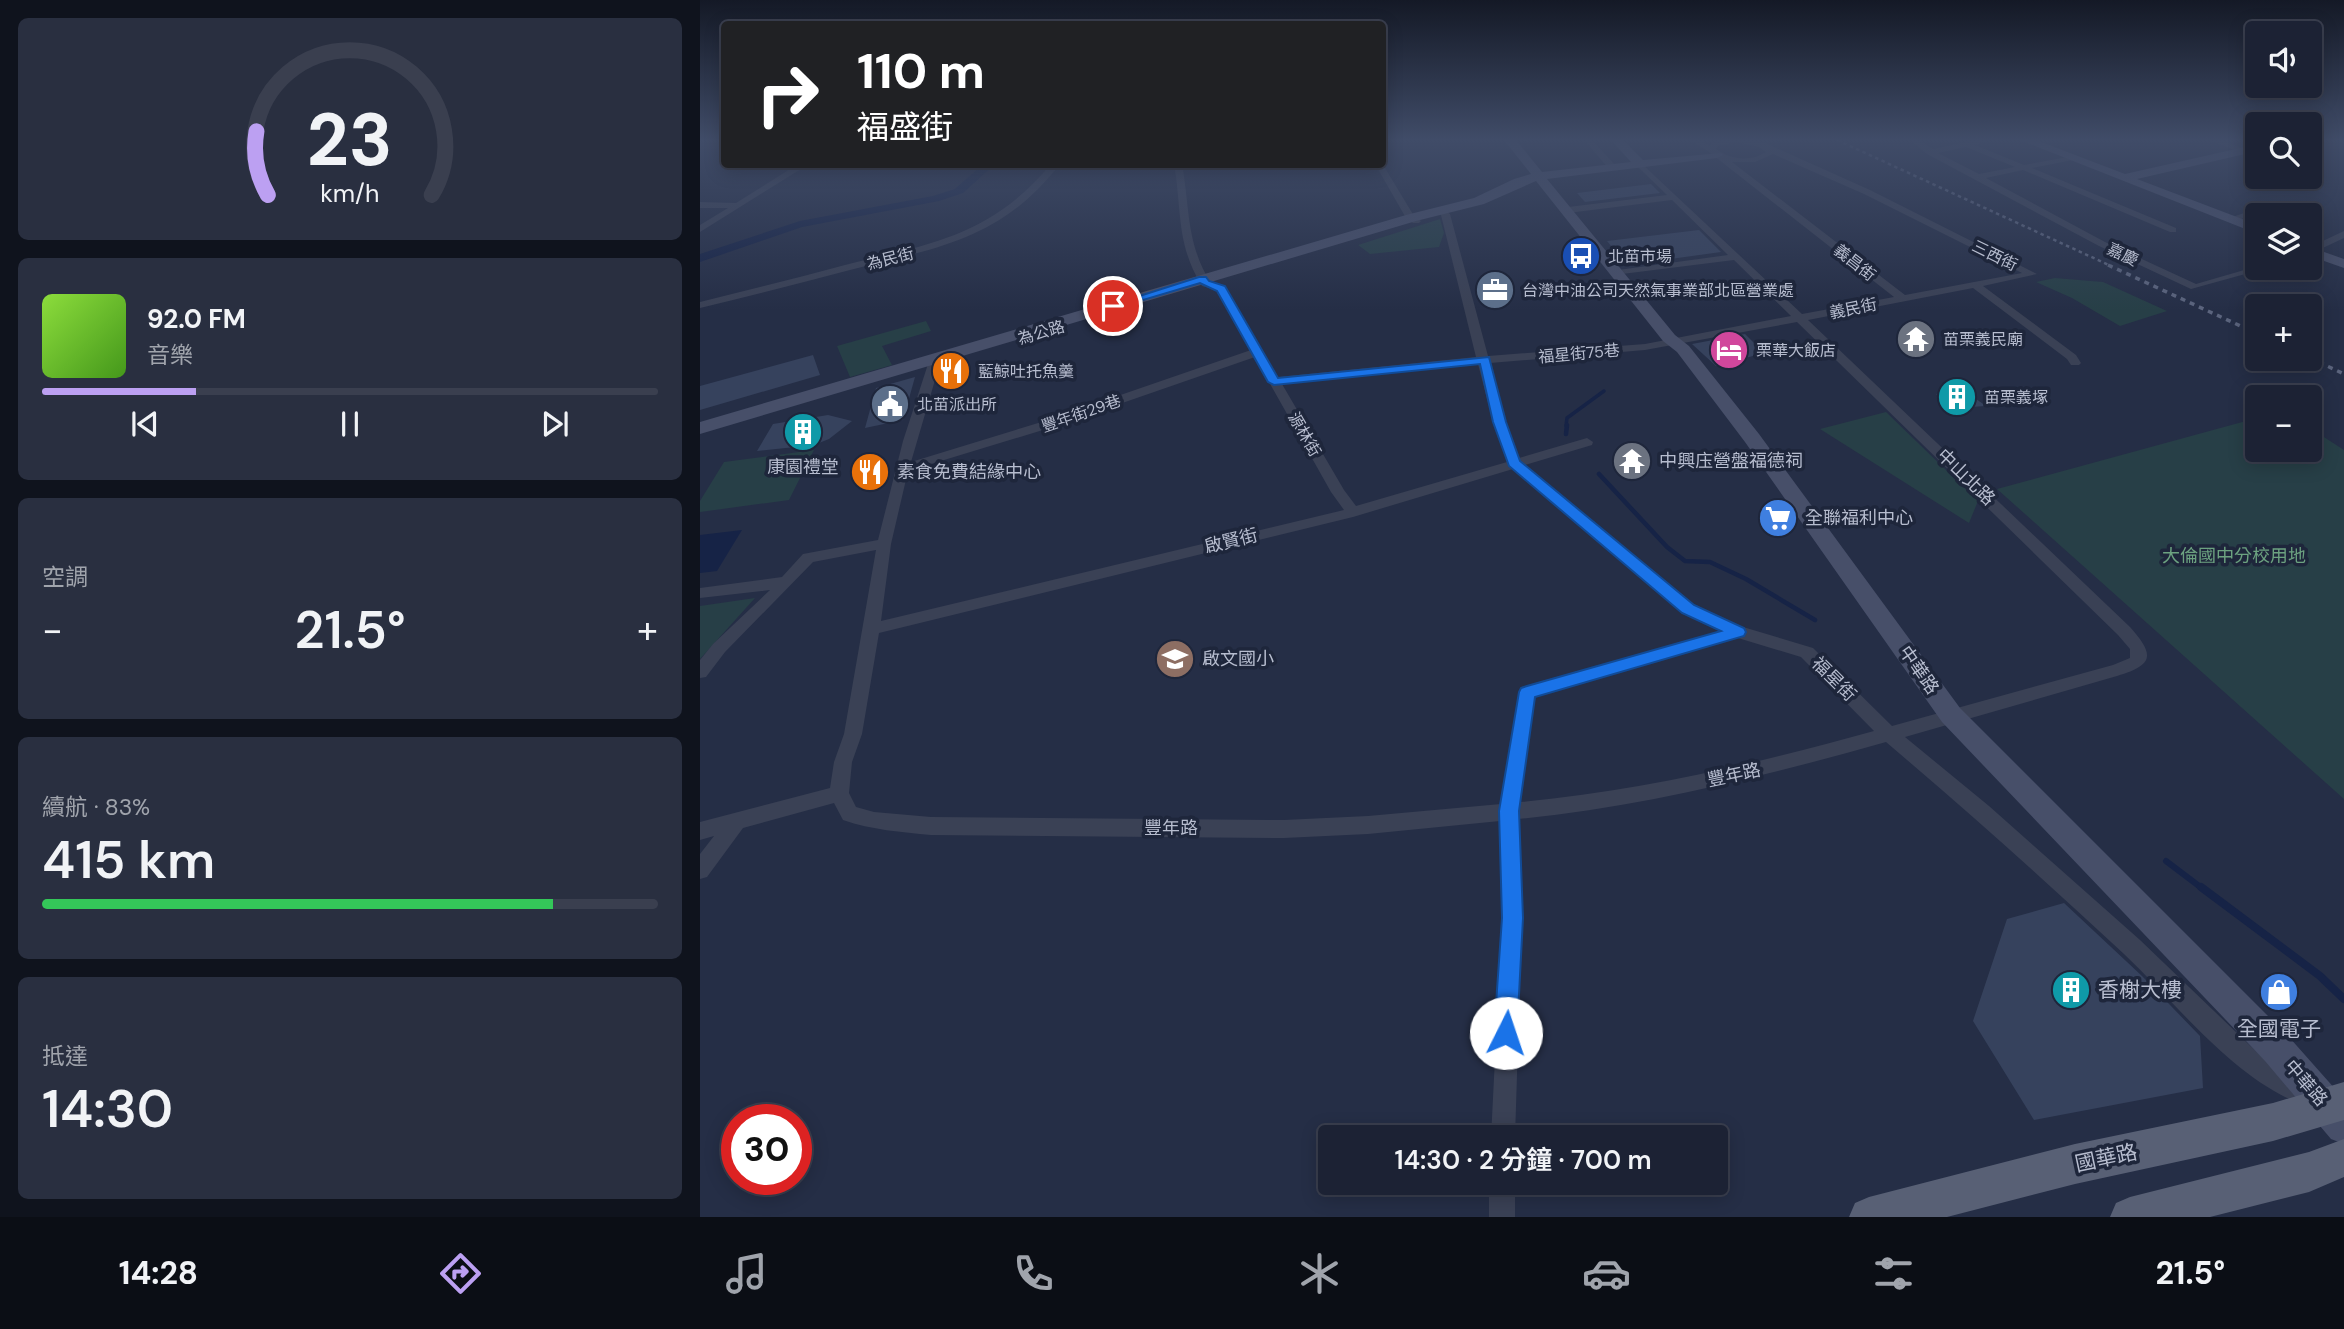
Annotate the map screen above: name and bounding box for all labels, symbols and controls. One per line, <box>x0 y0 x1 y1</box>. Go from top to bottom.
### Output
map controls <box>2245 21 2322 462</box>
button: sound <box>2245 21 2322 98</box>
text: 110 m <box>857 39 985 103</box>
icon: right <box>742 49 833 140</box>
text: 23 <box>307 93 393 188</box>
text: 福盛街 <box>857 106 953 148</box>
button: search <box>2245 112 2322 189</box>
text: km/h <box>320 177 380 210</box>
button: layers <box>2245 203 2322 280</box>
bus stop icon: 北苗市場 <box>1560 235 1602 277</box>
street label: 三西街 <box>1969 235 2021 275</box>
street label: 嘉慶 <box>2104 238 2142 271</box>
street label: 義昌街 <box>1829 239 1880 285</box>
street label: 為民街 <box>864 242 916 274</box>
place label: 北苗市場 <box>1608 246 1672 267</box>
office icon: 台灣中油公司天然氣事業部北區營業處 <box>1474 269 1516 311</box>
pin <box>1083 276 1143 336</box>
place label: 台灣中油公司天然氣事業部北區營業處 <box>1522 280 1794 301</box>
icon: arrive <box>1094 287 1132 325</box>
street label: 義民街 <box>1828 294 1879 323</box>
button: + <box>2245 294 2322 371</box>
text: 92.0 FM <box>147 302 246 336</box>
street label: 為公路 <box>1015 316 1067 349</box>
temple icon: 苗栗義民廟 <box>1895 318 1937 360</box>
hotel icon: 栗華大飯店 <box>1708 329 1750 371</box>
place label: 苗栗義民廟 <box>1943 329 2023 350</box>
street label: 福星街75巷 <box>1537 339 1621 368</box>
text: 音樂 <box>147 340 193 370</box>
place label: 栗華大飯店 <box>1756 340 1836 361</box>
restaurant icon: 藍鯨吐托魚羹 <box>930 350 972 392</box>
place label: 藍鯨吐托魚羹 <box>978 361 1074 382</box>
building icon: 苗栗義塚 <box>1936 376 1978 418</box>
public building icon: 北苗派出所 <box>869 383 911 425</box>
button: − <box>2245 385 2322 462</box>
place label: 苗栗義塚 <box>1984 387 2048 408</box>
street label: 豐年街29巷 <box>1038 390 1124 437</box>
place label: 北苗派出所 <box>917 394 997 415</box>
icon: previous <box>126 405 164 443</box>
icon: pause <box>331 405 369 443</box>
icon: next <box>536 405 574 443</box>
street label: 源林街 <box>1283 408 1326 460</box>
building icon: 康園禮堂 <box>782 411 824 453</box>
temple icon: 中興庒營盤福德祠 <box>1611 440 1653 482</box>
street label: 中山北路 <box>1932 443 2000 511</box>
place label: 中興庒營盤福德祠 <box>1659 449 1803 473</box>
restaurant icon: 素食免費結緣中心 <box>849 451 891 493</box>
place label: 康園禮堂 <box>767 455 839 479</box>
place label: 素食免費結緣中心 <box>897 460 1041 484</box>
supermarket icon: 全聯福利中心 <box>1757 497 1799 539</box>
place label: 全聯福利中心 <box>1805 506 1913 530</box>
street label: 啟賢街 <box>1202 523 1260 559</box>
park label: 大倫國中分校用地 <box>2162 544 2306 568</box>
text: 空調 <box>42 562 88 592</box>
text: 21.5° <box>294 596 406 664</box>
text: − <box>42 605 63 655</box>
text: + <box>637 605 658 655</box>
school or university icon: 啟文國小 <box>1154 638 1196 680</box>
street label: 中華路 <box>1894 641 1944 699</box>
place label: 啟文國小 <box>1202 647 1274 671</box>
street label: 福星街 <box>1806 651 1862 707</box>
street label: 豐年路 <box>1705 758 1763 792</box>
text: 續航 · 83% <box>42 792 150 822</box>
street label: 豐年路 <box>1144 816 1198 840</box>
text: 415 km <box>42 826 215 894</box>
building icon: 香榭大樓 <box>2050 969 2092 1011</box>
shop icon: 全國電子 <box>2258 971 2300 1013</box>
place label: 香榭大樓 <box>2098 976 2182 1004</box>
position arrow <box>1469 996 1543 1070</box>
place label: 全國電子 <box>2237 1015 2321 1043</box>
text: 抵達 <box>42 1041 88 1071</box>
street label: 中華路 <box>2279 1055 2333 1111</box>
text: 14:30 <box>42 1075 173 1143</box>
speed limit sign: 30 <box>721 1104 812 1195</box>
street label: 國華路 <box>2072 1138 2140 1178</box>
text: 14:30 · 2 分鐘 · 700 m <box>1394 1143 1652 1177</box>
icon: directions <box>436 1249 485 1298</box>
icon: music <box>722 1249 771 1298</box>
icon: phone <box>1009 1249 1058 1298</box>
icon: climate <box>1295 1249 1344 1298</box>
icon: car <box>1582 1249 1631 1298</box>
icon: filters <box>1869 1249 1918 1298</box>
text: 14:28 <box>119 1252 198 1294</box>
text: 21.5° <box>2155 1252 2225 1294</box>

